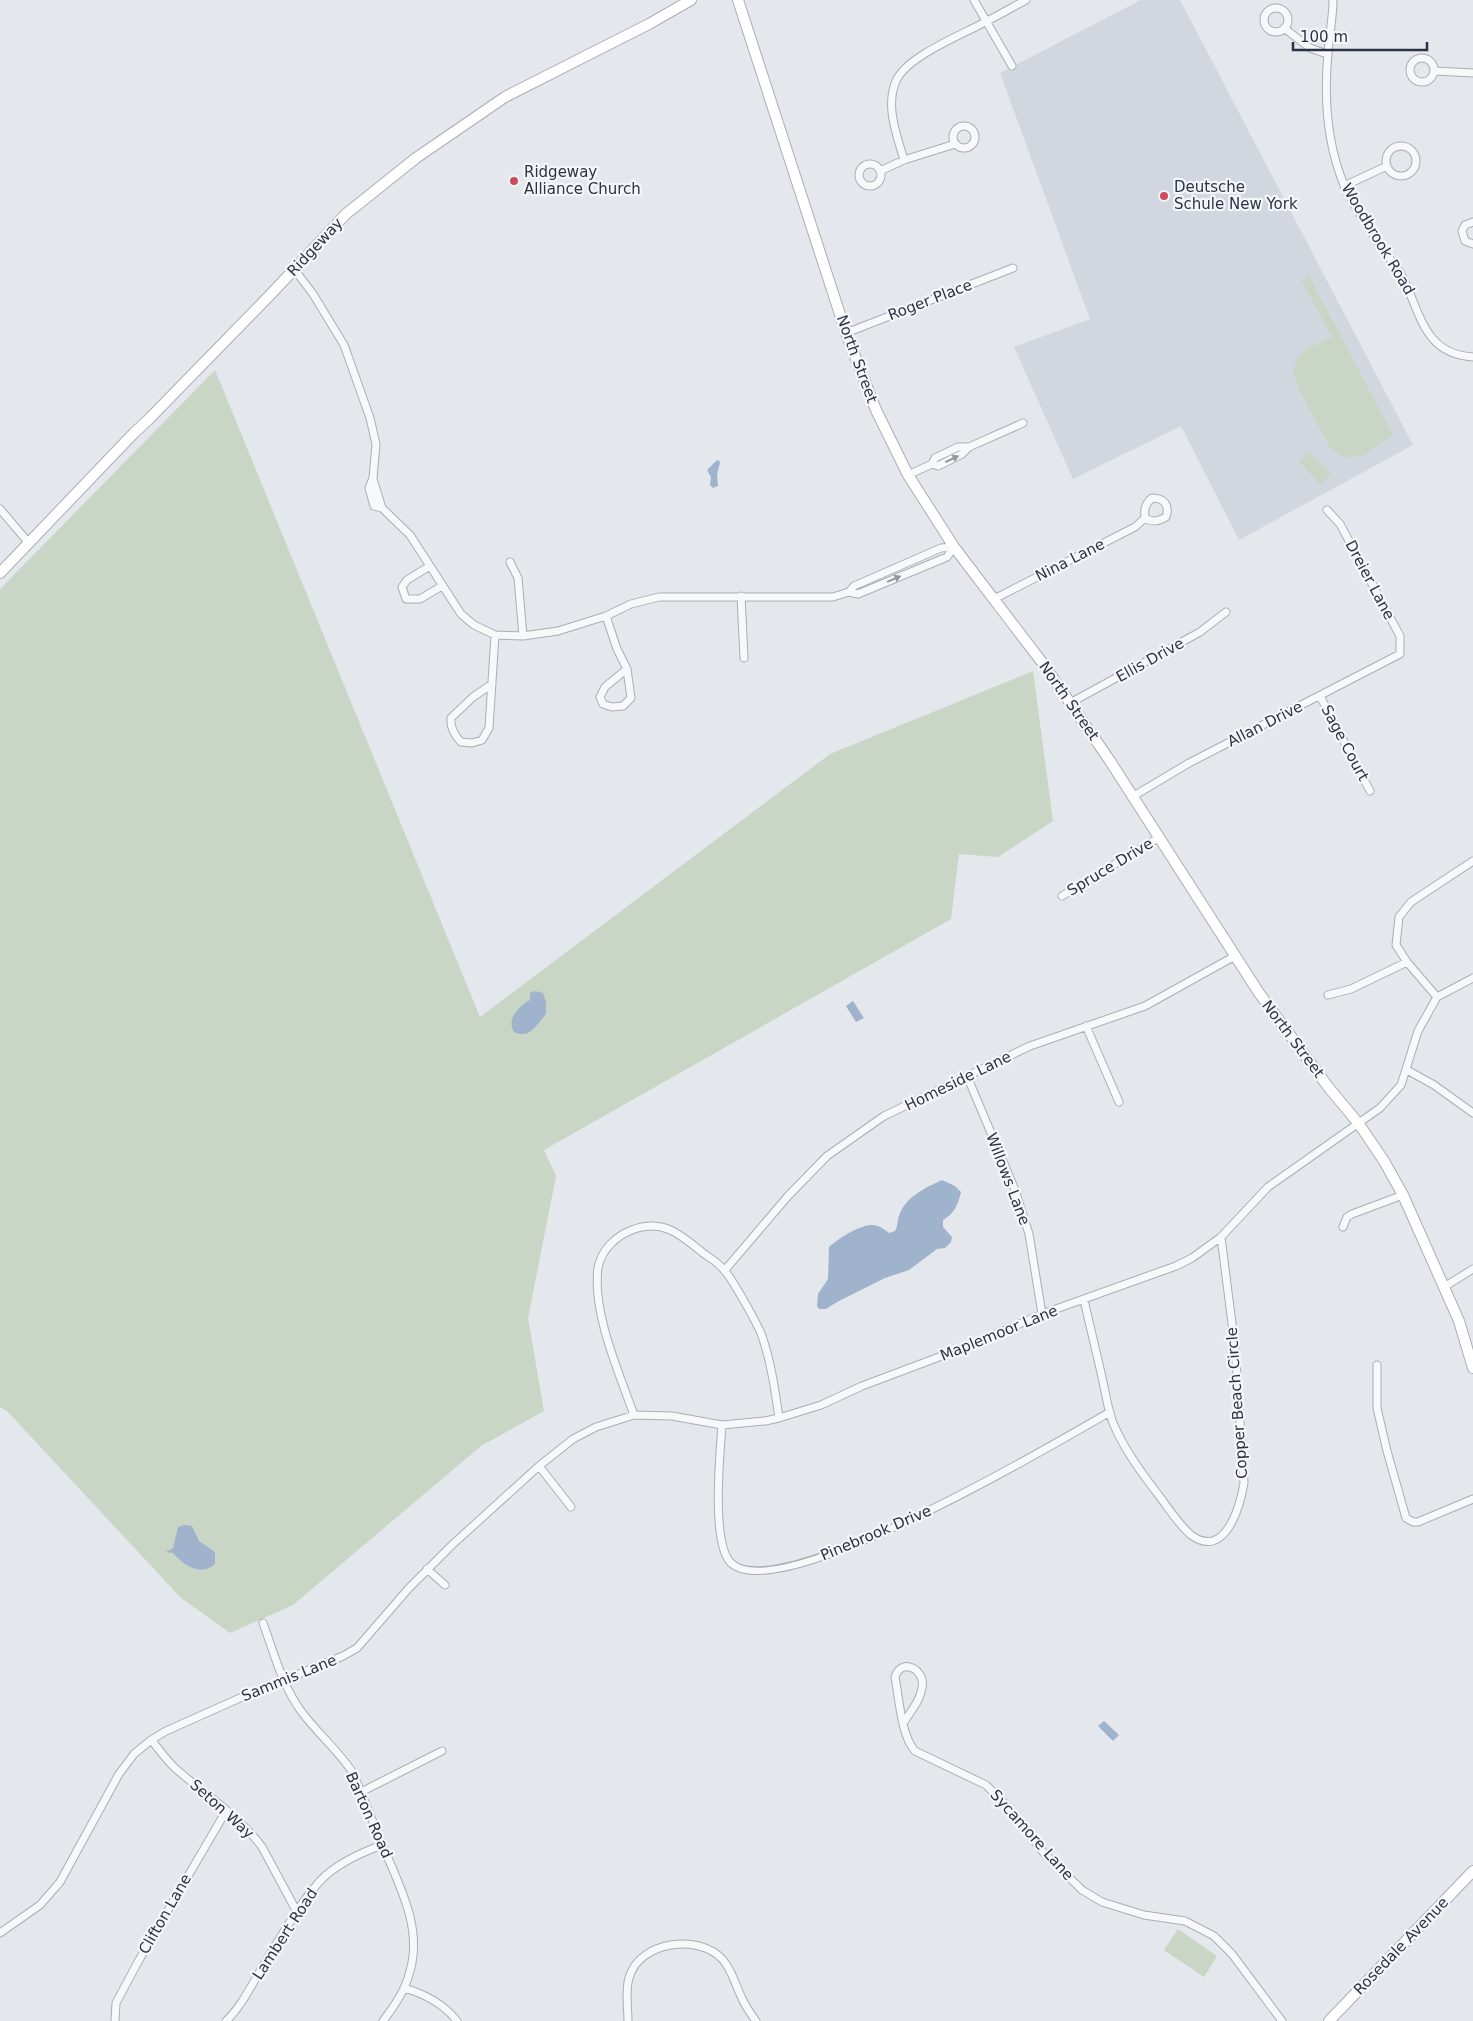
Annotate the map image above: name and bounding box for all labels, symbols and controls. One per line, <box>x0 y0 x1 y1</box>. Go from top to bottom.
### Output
scale bar <box>1293 20 1427 52</box>
text: 100 m <box>1300 28 1348 46</box>
place label: Ridgeway Alliance Church <box>524 163 641 198</box>
marker: Ridgeway Alliance Church <box>508 175 520 187</box>
place label: Deutsche Schule New York <box>1174 178 1298 213</box>
street label: Woodbrook Road <box>1338 180 1418 298</box>
marker: Deutsche Schule New York <box>1158 190 1170 202</box>
street label: Ridgeway <box>283 214 347 280</box>
street label: Roger Place <box>885 276 975 324</box>
street label: North Street <box>833 313 881 406</box>
one-way arrow <box>945 455 959 463</box>
street label: Nina Lane <box>1032 535 1108 585</box>
street label: Dreier Lane <box>1342 537 1398 623</box>
one-way arrow <box>887 574 901 582</box>
street label: Ellis Drive <box>1113 634 1187 686</box>
street label: North Street <box>1035 658 1103 744</box>
street label: Allan Drive <box>1224 697 1306 751</box>
street label: Sage Court <box>1317 702 1373 784</box>
street label: Spruce Drive <box>1064 834 1156 900</box>
street label: North Street <box>1258 997 1328 1081</box>
street label: Homeside Lane <box>902 1047 1014 1115</box>
street label: Willows Lane <box>982 1130 1034 1228</box>
street label: Maplemoor Lane <box>938 1301 1060 1365</box>
street label: Copper Beach Circle <box>1223 1326 1251 1480</box>
street label: Pinebrook Drive <box>818 1502 934 1564</box>
street label: Sammis Lane <box>239 1651 339 1705</box>
street label: Barton Road <box>342 1769 396 1861</box>
street label: Seton Way <box>186 1776 258 1843</box>
street label: Sycamore Lane <box>987 1786 1077 1884</box>
street label: Clifton Lane <box>135 1871 195 1957</box>
street label: Lambert Road <box>249 1885 321 1983</box>
street label: Rosedale Avenue <box>1350 1894 1452 1998</box>

